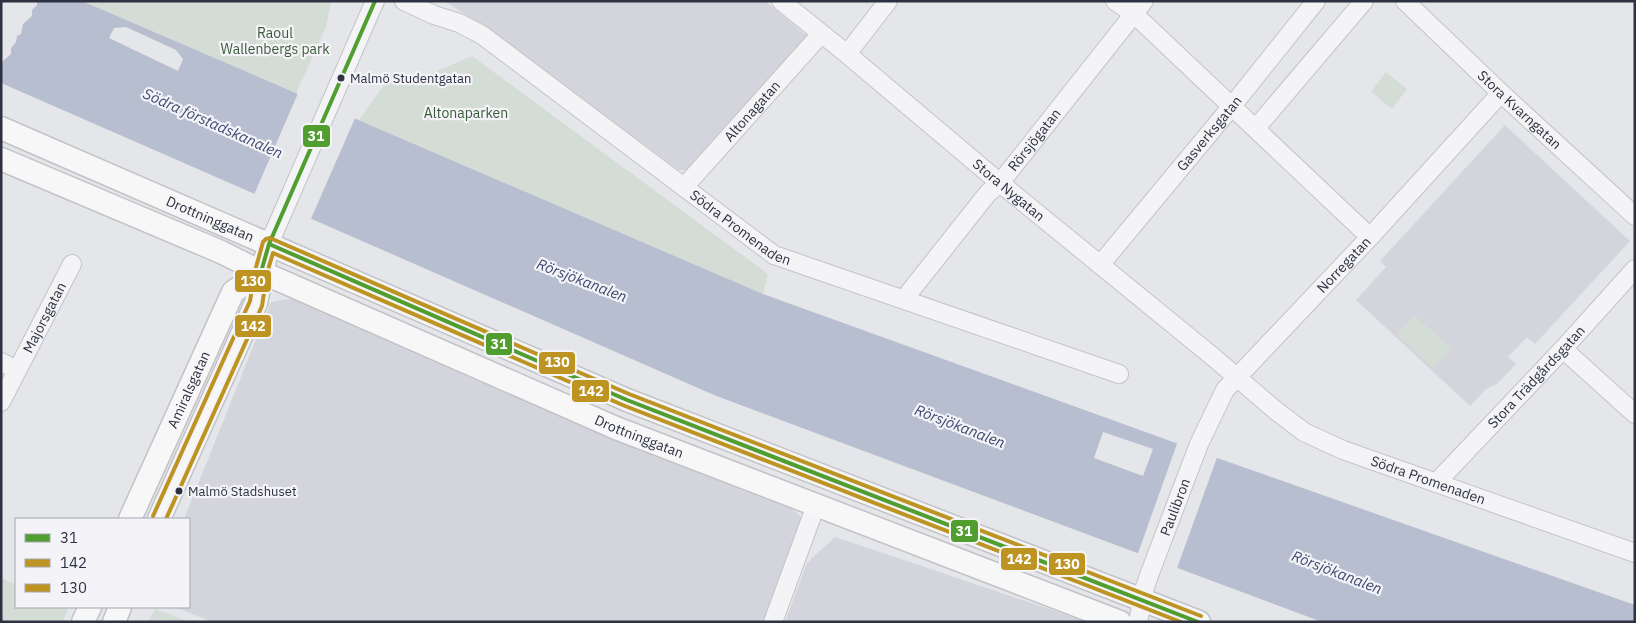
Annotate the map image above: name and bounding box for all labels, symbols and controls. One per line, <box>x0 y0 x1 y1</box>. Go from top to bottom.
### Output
park label: Raoul Wallenbergs park <box>220 24 330 58</box>
street label: Stora Kvarngatan <box>1474 66 1565 153</box>
place label: Malmö Studentgatan <box>350 70 471 87</box>
marker: Malmö Studentgatan <box>336 73 346 83</box>
street label: Altonagatan <box>720 77 784 145</box>
water label: Södra förstadskanalen <box>140 84 286 162</box>
street label: Gasverksgatan <box>1173 92 1246 175</box>
park label: Altonaparken <box>424 104 508 122</box>
street label: Rörsjögatan <box>1004 105 1065 175</box>
line badge: 31 <box>302 124 331 148</box>
text: 31 <box>308 127 325 145</box>
street label: Stora Nygatan <box>969 155 1049 225</box>
street label: Södra Promenaden <box>686 186 793 269</box>
street label: Drottninggatan <box>163 192 257 246</box>
street label: Norregatan <box>1313 233 1375 297</box>
water label: Rörsjökanalen <box>534 254 630 306</box>
line badge: 130 <box>234 269 272 293</box>
text: 130 <box>240 272 266 290</box>
street label: Majorsgatan <box>19 279 70 356</box>
line badge: 142 <box>234 314 272 338</box>
text: 142 <box>240 317 266 335</box>
street label: Stora Trädgårdsgatan <box>1484 322 1589 432</box>
line badge: 31 <box>485 332 513 356</box>
text: 31 <box>491 335 508 353</box>
street label: Amiralsgatan <box>163 348 214 431</box>
line badge: 130 <box>538 351 576 375</box>
text: 130 <box>544 353 570 371</box>
line badge: 142 <box>571 379 610 403</box>
text: 142 <box>578 382 604 400</box>
water label: Rörsjökanalen <box>912 400 1008 452</box>
street label: Drottninggatan <box>592 411 686 462</box>
street label: Södra Promenaden <box>1368 452 1488 509</box>
street label: Paulibron <box>1156 476 1194 538</box>
place label: Malmö Stadshuset <box>188 483 296 500</box>
marker: Malmö Stadshuset <box>174 486 184 496</box>
legend <box>15 518 190 608</box>
line badge: 31 <box>950 519 979 543</box>
text: 31 <box>956 522 973 540</box>
text: 31 <box>60 528 78 547</box>
water label: Rörsjökanalen <box>1289 546 1385 598</box>
line badge: 142 <box>1000 547 1038 571</box>
text: 142 <box>1006 550 1032 568</box>
line badge: 130 <box>1048 552 1086 576</box>
text: 142 <box>60 553 87 572</box>
text: 130 <box>1054 555 1080 573</box>
text: 130 <box>60 578 87 597</box>

